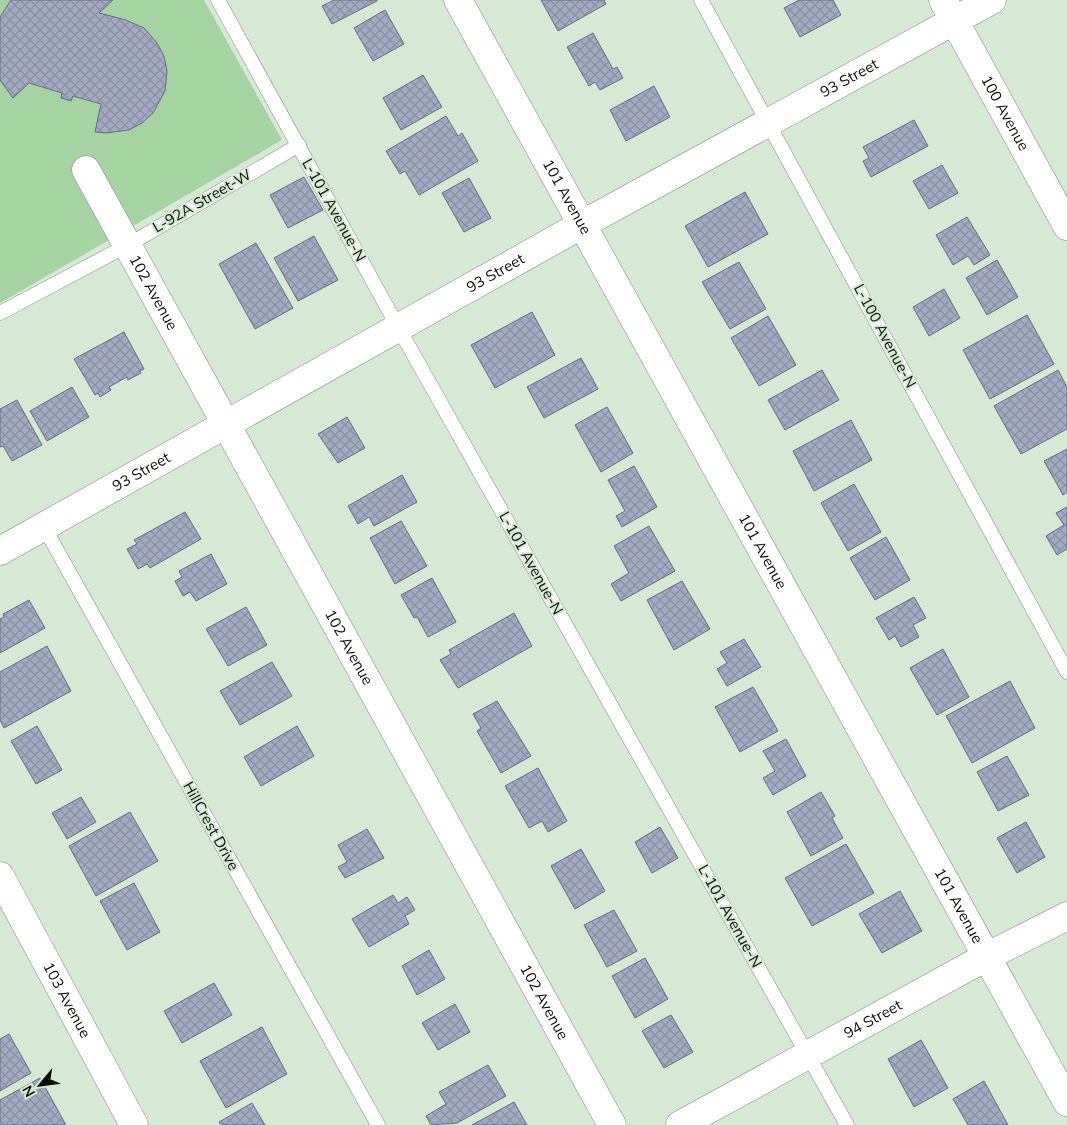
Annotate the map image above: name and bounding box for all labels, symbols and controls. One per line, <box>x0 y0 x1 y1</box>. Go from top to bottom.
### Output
street label: 93 Street <box>817 54 881 101</box>
street label: 100 Avenue <box>977 72 1034 154</box>
street label: L-101 Avenue-N <box>298 155 371 265</box>
street label: 101 Avenue <box>539 156 596 238</box>
street label: L-92A Street-W <box>149 165 255 236</box>
street label: 93 Street <box>463 249 527 297</box>
street label: 102 Avenue <box>126 251 182 333</box>
street label: L-100 Avenue-N <box>850 281 921 391</box>
street label: 93 Street <box>109 447 173 495</box>
street label: L-101 Avenue-N <box>495 508 568 618</box>
street label: 101 Avenue <box>735 510 792 592</box>
street label: 102 Avenue <box>321 606 378 688</box>
street label: HillCrest Drive <box>179 778 244 874</box>
street label: L-101 Avenue-N <box>694 861 767 971</box>
street label: 101 Avenue <box>931 865 988 947</box>
street label: 103 Avenue <box>39 959 95 1041</box>
street label: 102 Avenue <box>516 961 573 1043</box>
street label: 94 Street <box>840 995 905 1042</box>
north arrow <box>15 1060 65 1110</box>
text: N <box>18 1082 39 1100</box>

